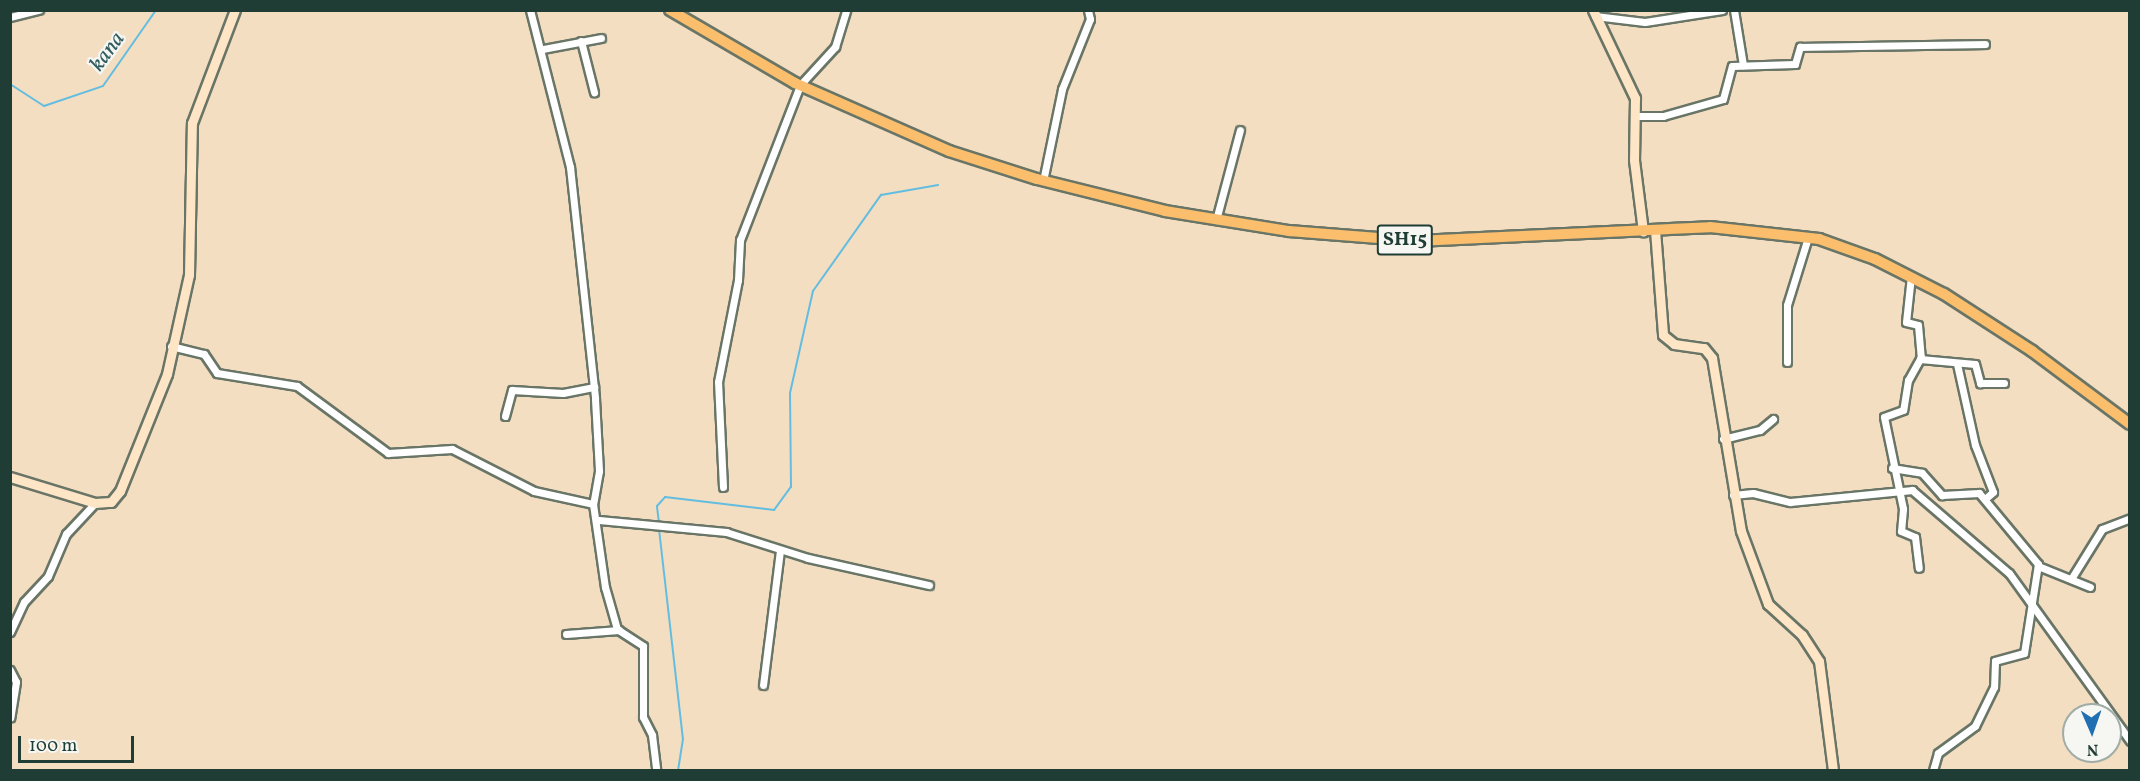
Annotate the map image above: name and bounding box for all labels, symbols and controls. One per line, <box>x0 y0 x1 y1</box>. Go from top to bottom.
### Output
water label: kana <box>85 27 131 77</box>
road number: SH15 <box>1376 223 1434 257</box>
north arrow <box>2062 703 2122 763</box>
scale bar <box>21 724 136 762</box>
text: 100 m <box>29 734 78 759</box>
text: N <box>2086 738 2099 760</box>

